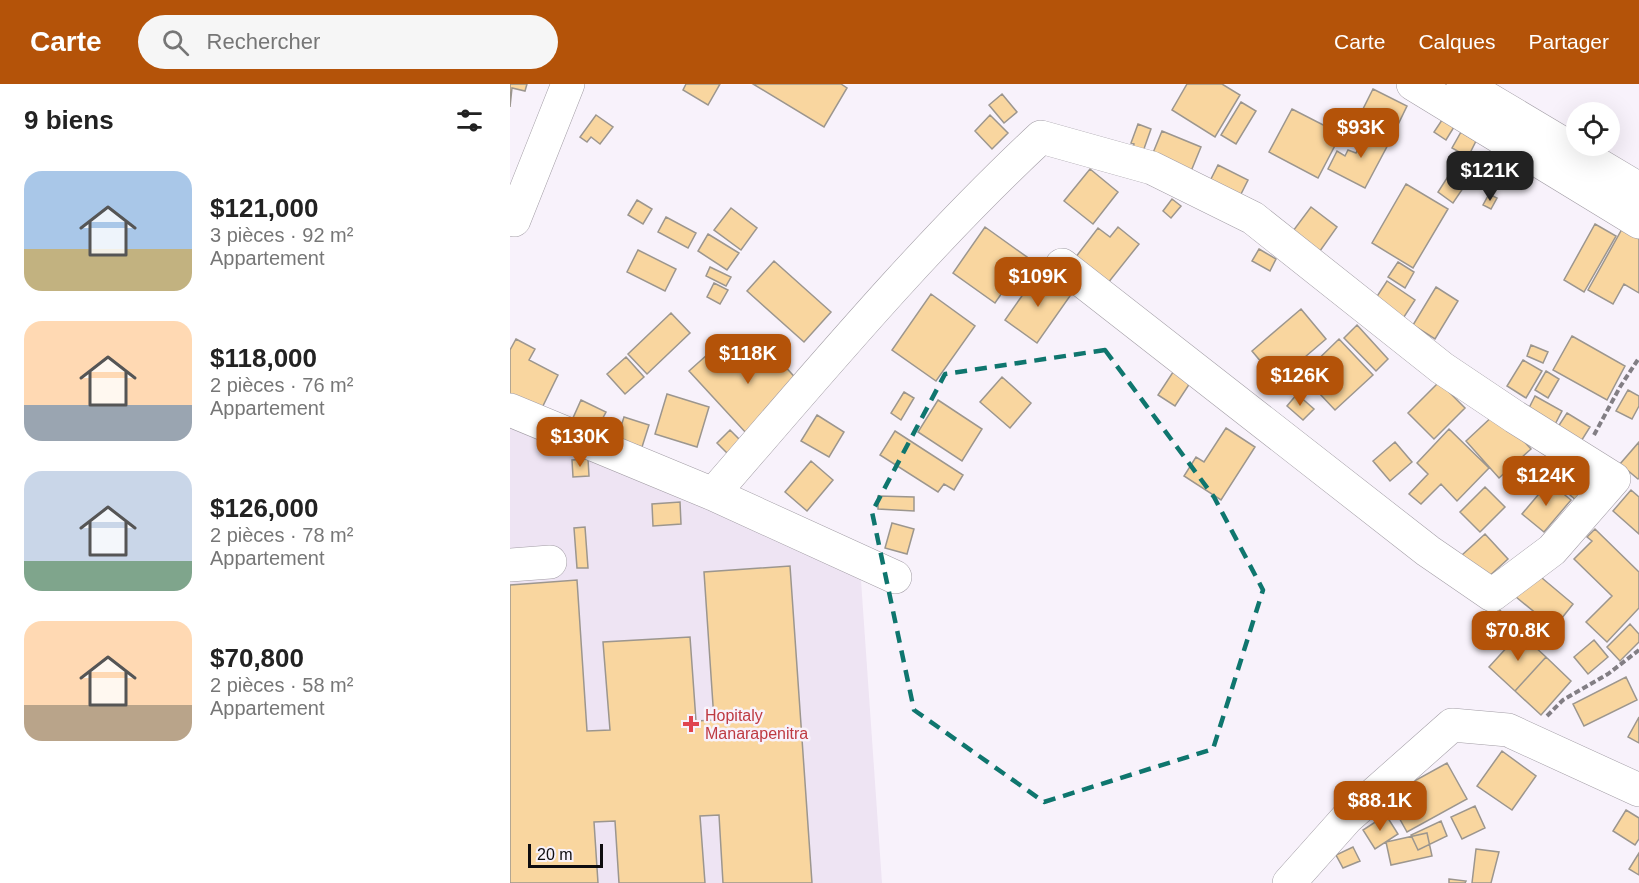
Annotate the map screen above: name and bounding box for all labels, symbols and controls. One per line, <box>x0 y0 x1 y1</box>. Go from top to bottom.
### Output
search box <box>138 15 558 69</box>
text: Carte <box>30 26 102 57</box>
icon: search <box>159 26 192 59</box>
text: Rechercher <box>207 29 320 54</box>
text: Carte <box>1334 30 1385 53</box>
text: Calques <box>1418 30 1495 53</box>
text: Partager <box>1528 30 1609 53</box>
map controls <box>1566 102 1620 156</box>
button: locate <box>1566 102 1620 156</box>
icon: filters <box>453 104 486 137</box>
text: 9 biens <box>24 105 114 135</box>
pin: $93K <box>1325 108 1397 159</box>
text: $93K <box>1337 116 1385 138</box>
pin: $121K <box>1448 151 1532 202</box>
text: $121K <box>1461 159 1519 181</box>
text: $121,000 <box>210 193 318 223</box>
icon: home <box>72 195 144 267</box>
text: 3 pièces · 92 m² <box>210 224 353 246</box>
text: Appartement <box>210 247 325 269</box>
pin: $109K <box>996 257 1080 308</box>
text: $109K <box>1009 265 1067 287</box>
pin: $118K <box>706 334 790 385</box>
text: $118K <box>719 342 777 364</box>
text: $118,000 <box>210 343 317 373</box>
icon: home <box>72 345 144 417</box>
pin: $126K <box>1258 356 1342 407</box>
text: $126K <box>1271 364 1329 386</box>
text: 2 pièces · 76 m² <box>210 374 353 396</box>
text: Appartement <box>210 397 325 419</box>
pin: $130K <box>538 417 622 468</box>
text: $130K <box>551 425 609 447</box>
pin: $124K <box>1504 456 1588 507</box>
text: $124K <box>1517 464 1575 486</box>
text: $126,000 <box>210 493 318 523</box>
icon: home <box>72 495 144 567</box>
text: 2 pièces · 78 m² <box>210 524 353 546</box>
text: Appartement <box>210 547 325 569</box>
pin: $70.8K <box>1469 611 1567 662</box>
text: $70.8K <box>1486 619 1550 641</box>
text: $70,800 <box>210 643 304 673</box>
icon: home <box>72 645 144 717</box>
text: 2 pièces · 58 m² <box>210 674 353 696</box>
text: Appartement <box>210 697 325 719</box>
place label: Hopitaly Manarapenitra <box>705 707 808 742</box>
marker: Hopitaly Manarapenitra <box>682 715 700 733</box>
pin: $88.1K <box>1331 781 1429 832</box>
text: $88.1K <box>1348 789 1412 811</box>
scale bar <box>528 841 603 868</box>
text: 20 m <box>537 846 573 863</box>

